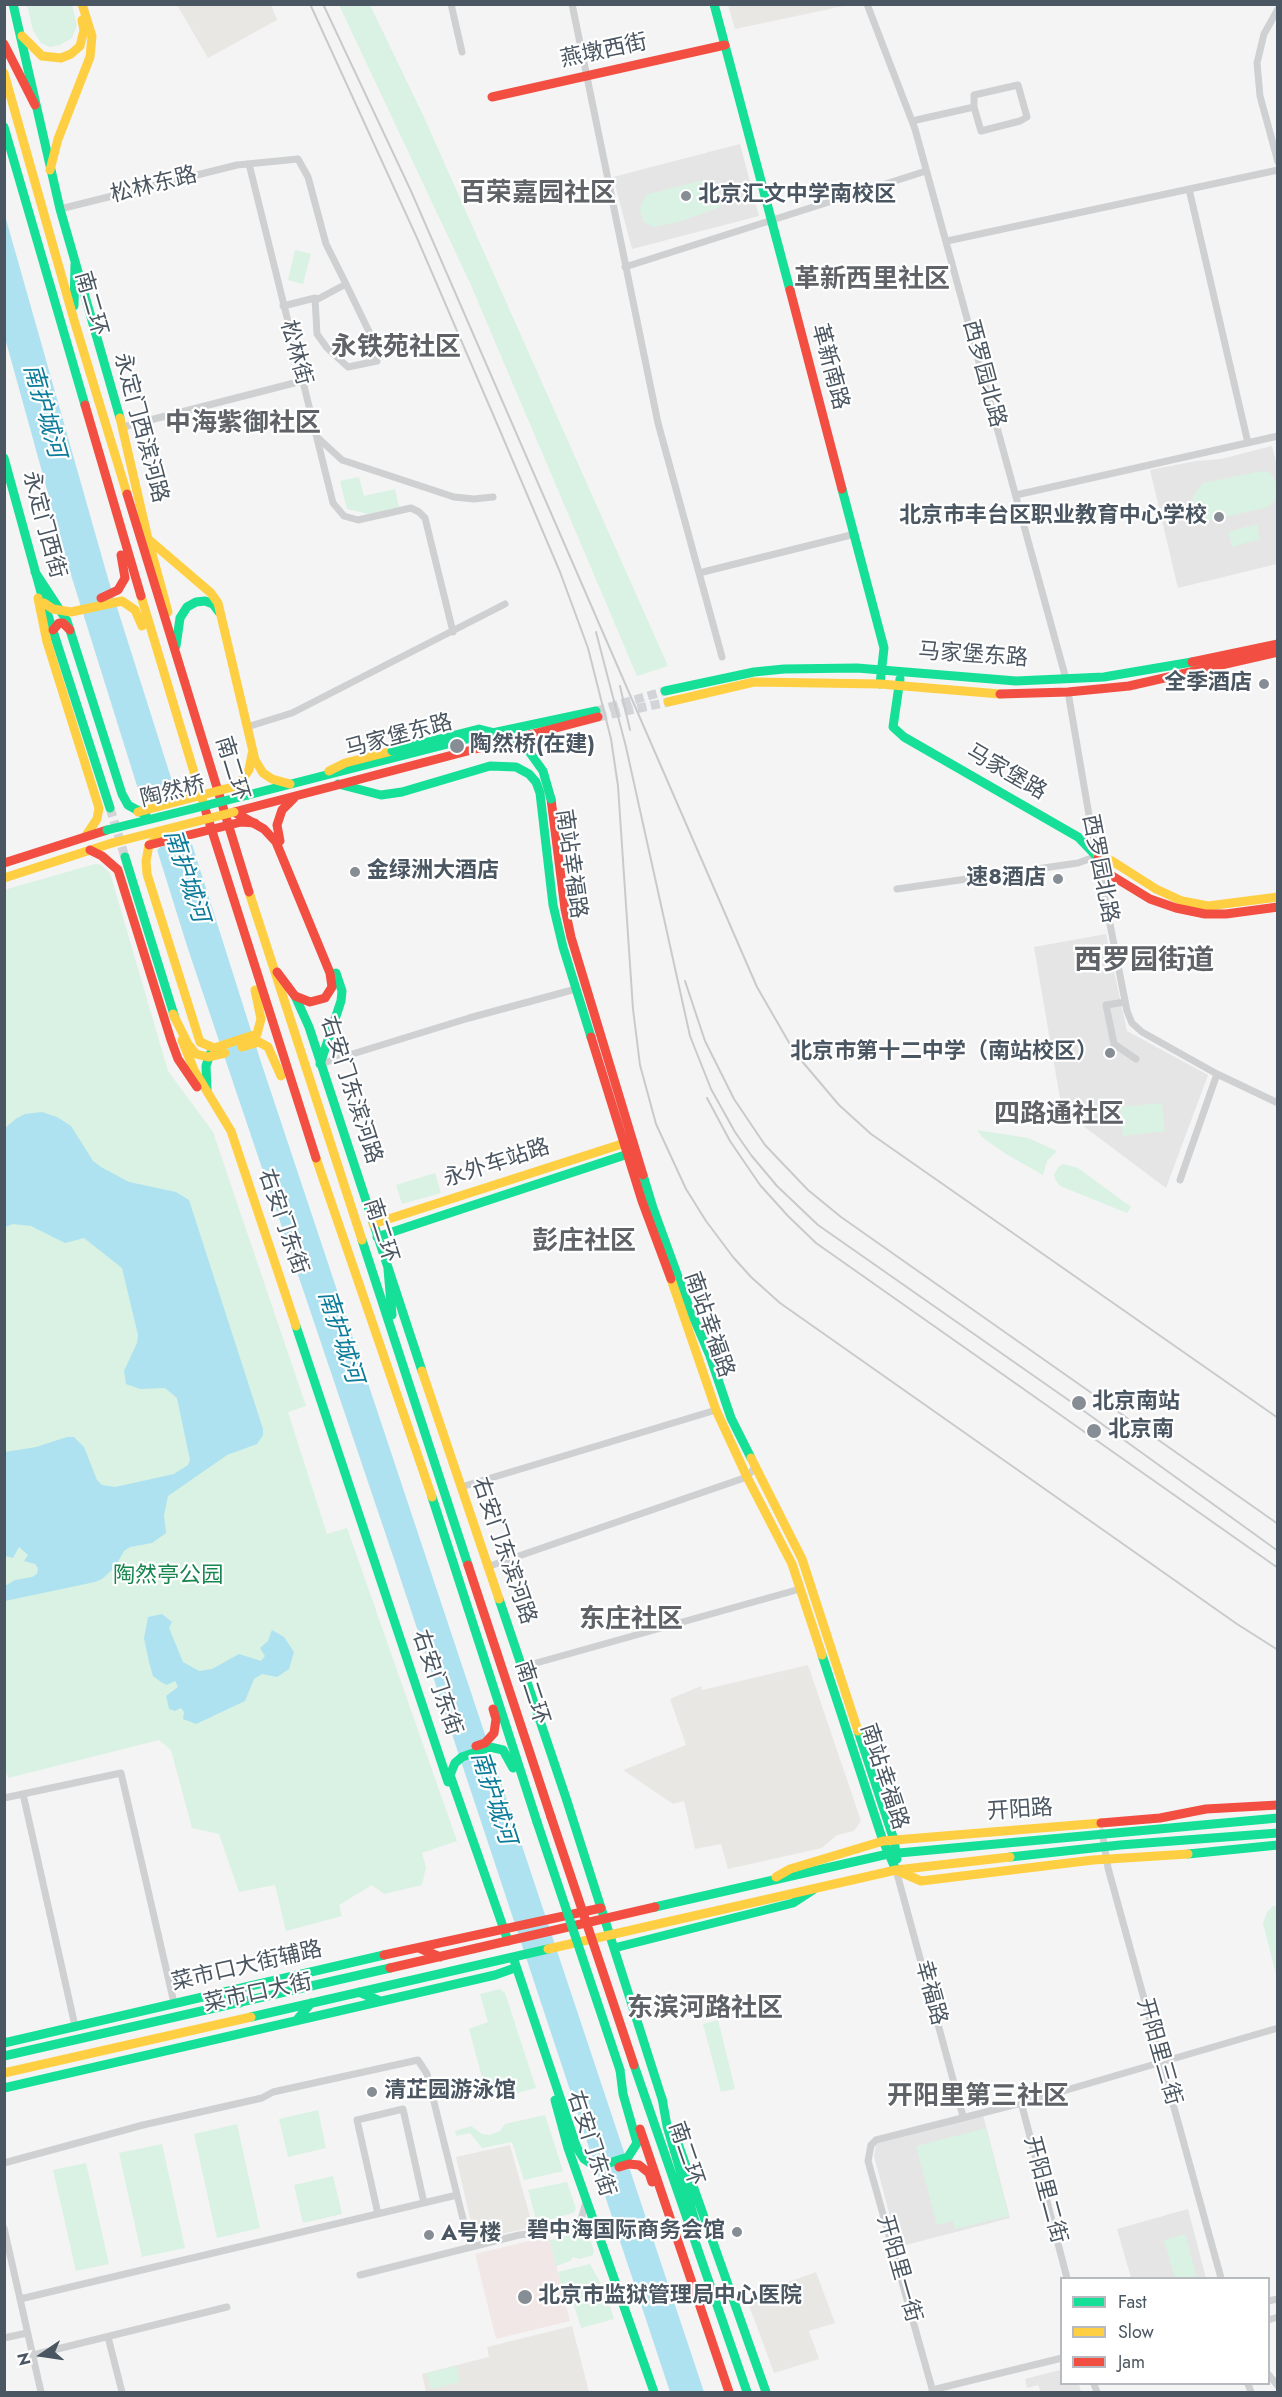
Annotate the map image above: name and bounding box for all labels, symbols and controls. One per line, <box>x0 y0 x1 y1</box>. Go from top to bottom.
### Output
street label: 燕墩西街 <box>558 30 650 74</box>
street label: 松林东路 <box>108 163 200 209</box>
district label: 百荣嘉园社区 <box>460 179 616 211</box>
place label: 北京汇文中学南校区 <box>698 183 896 209</box>
marker: 北京汇文中学南校区 <box>679 189 693 203</box>
district label: 革新西里社区 <box>794 265 950 297</box>
street label: 南二环 <box>68 269 112 339</box>
street label: 西罗园北路 <box>956 317 1010 431</box>
street label: 松林街 <box>274 318 316 388</box>
street label: 革新南路 <box>805 321 853 413</box>
district label: 永铁苑社区 <box>331 333 461 365</box>
street label: 永定门西滨河路 <box>107 350 173 506</box>
water label: 南护城河 <box>16 361 70 461</box>
district label: 中海紫御社区 <box>165 409 321 441</box>
street label: 永定门西街 <box>16 468 70 582</box>
place label: 北京市丰台区职业教育中心学校 <box>899 504 1207 530</box>
marker: 北京市丰台区职业教育中心学校 <box>1212 510 1226 524</box>
street label: 马家堡东路 <box>917 639 1029 673</box>
place label: 全季酒店 <box>1164 671 1252 697</box>
marker: 全季酒店 <box>1257 677 1271 691</box>
street label: 马家堡东路 <box>342 710 456 764</box>
place label: 陶然桥(在建) <box>470 733 595 759</box>
street label: 南二环 <box>209 734 253 804</box>
marker: 陶然桥(在建) <box>448 737 466 755</box>
street label: 马家堡路 <box>961 740 1051 806</box>
street label: 陶然桥 <box>138 772 208 814</box>
street label: 南站幸福路 <box>549 808 591 920</box>
street label: 西罗园北路 <box>1076 812 1122 926</box>
water label: 南护城河 <box>156 826 214 926</box>
place label: 金绿洲大酒店 <box>367 859 499 885</box>
marker: 金绿洲大酒店 <box>348 865 362 879</box>
place label: 速8酒店 <box>966 866 1046 892</box>
marker: 速8酒店 <box>1051 872 1065 886</box>
district label: 西罗园街道 <box>1074 945 1214 979</box>
street label: 右安门东滨河路 <box>314 1013 386 1167</box>
place label: 北京市第十二中学（南站校区） <box>790 1040 1098 1066</box>
marker: 北京市第十二中学（南站校区） <box>1103 1046 1117 1060</box>
district label: 四路通社区 <box>994 1100 1124 1132</box>
street label: 永外车站路 <box>441 1134 553 1194</box>
street label: 右安门东街 <box>252 1166 312 1278</box>
street label: 南二环 <box>357 1196 403 1266</box>
district label: 彭庄社区 <box>532 1227 636 1259</box>
street label: 南站幸福路 <box>678 1269 738 1381</box>
water label: 南护城河 <box>310 1287 368 1387</box>
place label: 北京南站 <box>1092 1390 1180 1416</box>
marker: 北京南站 <box>1070 1394 1088 1412</box>
place label: 北京南 <box>1108 1418 1174 1444</box>
marker: 北京南 <box>1085 1422 1103 1440</box>
street label: 右安门东滨河路 <box>465 1474 541 1628</box>
park label: 陶然亭公园 <box>113 1564 223 1590</box>
district label: 东庄社区 <box>579 1605 683 1637</box>
street label: 右安门东街 <box>406 1627 466 1739</box>
street label: 南二环 <box>508 1658 554 1728</box>
street label: 南站幸福路 <box>853 1721 913 1833</box>
water label: 南护城河 <box>463 1748 521 1848</box>
street label: 开阳路 <box>986 1796 1054 1826</box>
street label: 菜市口大街辅路 <box>169 1937 325 1997</box>
street label: 幸福路 <box>909 1958 951 2028</box>
street label: 菜市口大街 <box>201 1970 315 2018</box>
district label: 东滨河路社区 <box>627 1994 783 2026</box>
street label: 开阳里三街 <box>1130 1995 1186 2109</box>
place label: 清芷园游泳馆 <box>384 2079 516 2105</box>
district label: 开阳里第三社区 <box>887 2082 1069 2114</box>
marker: 清芷园游泳馆 <box>365 2085 379 2099</box>
street label: 右安门东街 <box>560 2088 620 2200</box>
street label: 南二环 <box>662 2119 708 2189</box>
street label: 开阳里二街 <box>1017 2133 1071 2247</box>
street label: 开阳里一街 <box>870 2212 926 2326</box>
place label: 碧中海国际商务会馆 <box>527 2219 725 2245</box>
place label: A号楼 <box>441 2222 501 2248</box>
marker: 碧中海国际商务会馆 <box>730 2225 744 2239</box>
marker: A号楼 <box>422 2228 436 2242</box>
legend <box>1060 2277 1270 2385</box>
place label: 北京市监狱管理局中心医院 <box>538 2284 802 2310</box>
marker: 北京市监狱管理局中心医院 <box>516 2288 534 2306</box>
text: Fast <box>1118 2289 1147 2315</box>
text: Slow <box>1118 2319 1154 2345</box>
north arrow <box>12 2325 72 2385</box>
text: Jam <box>1118 2349 1145 2375</box>
text: N <box>11 2350 37 2368</box>

